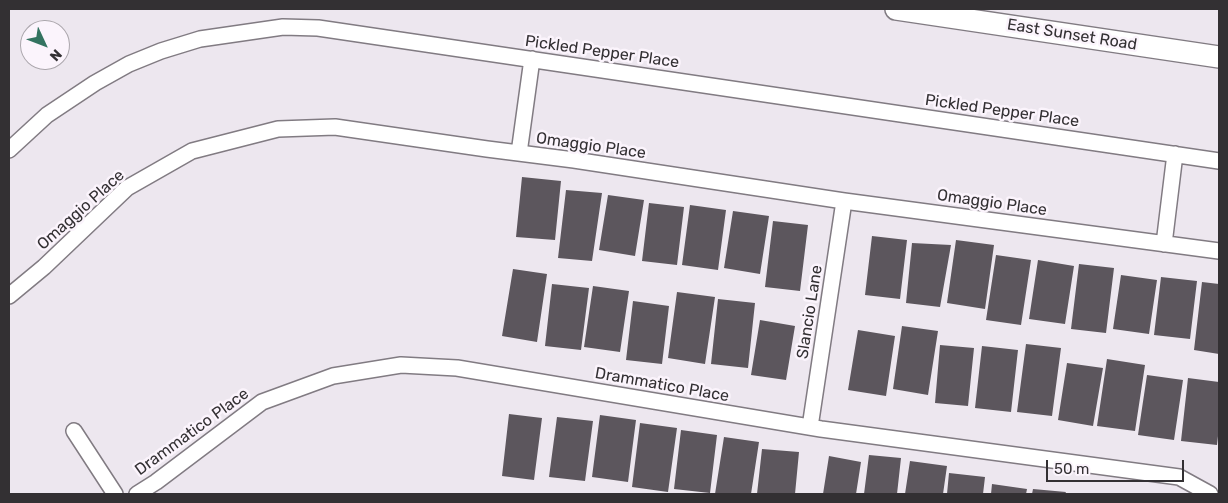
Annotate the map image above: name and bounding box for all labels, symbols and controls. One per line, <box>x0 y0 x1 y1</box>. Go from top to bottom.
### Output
street label: East Sunset Road <box>1006 15 1138 55</box>
north arrow <box>20 20 70 70</box>
street label: Pickled Pepper Place <box>524 32 680 72</box>
text: N <box>46 45 65 64</box>
street label: Pickled Pepper Place <box>924 91 1080 131</box>
street label: Omaggio Place <box>535 129 647 163</box>
street label: Omaggio Place <box>33 166 129 254</box>
street label: Omaggio Place <box>936 186 1048 220</box>
street label: Slancio Lane <box>793 264 827 360</box>
street label: Drammatico Place <box>593 364 731 406</box>
street label: Drammatico Place <box>131 384 253 480</box>
scale bar <box>1048 450 1186 482</box>
text: 50 m <box>1054 460 1089 478</box>

